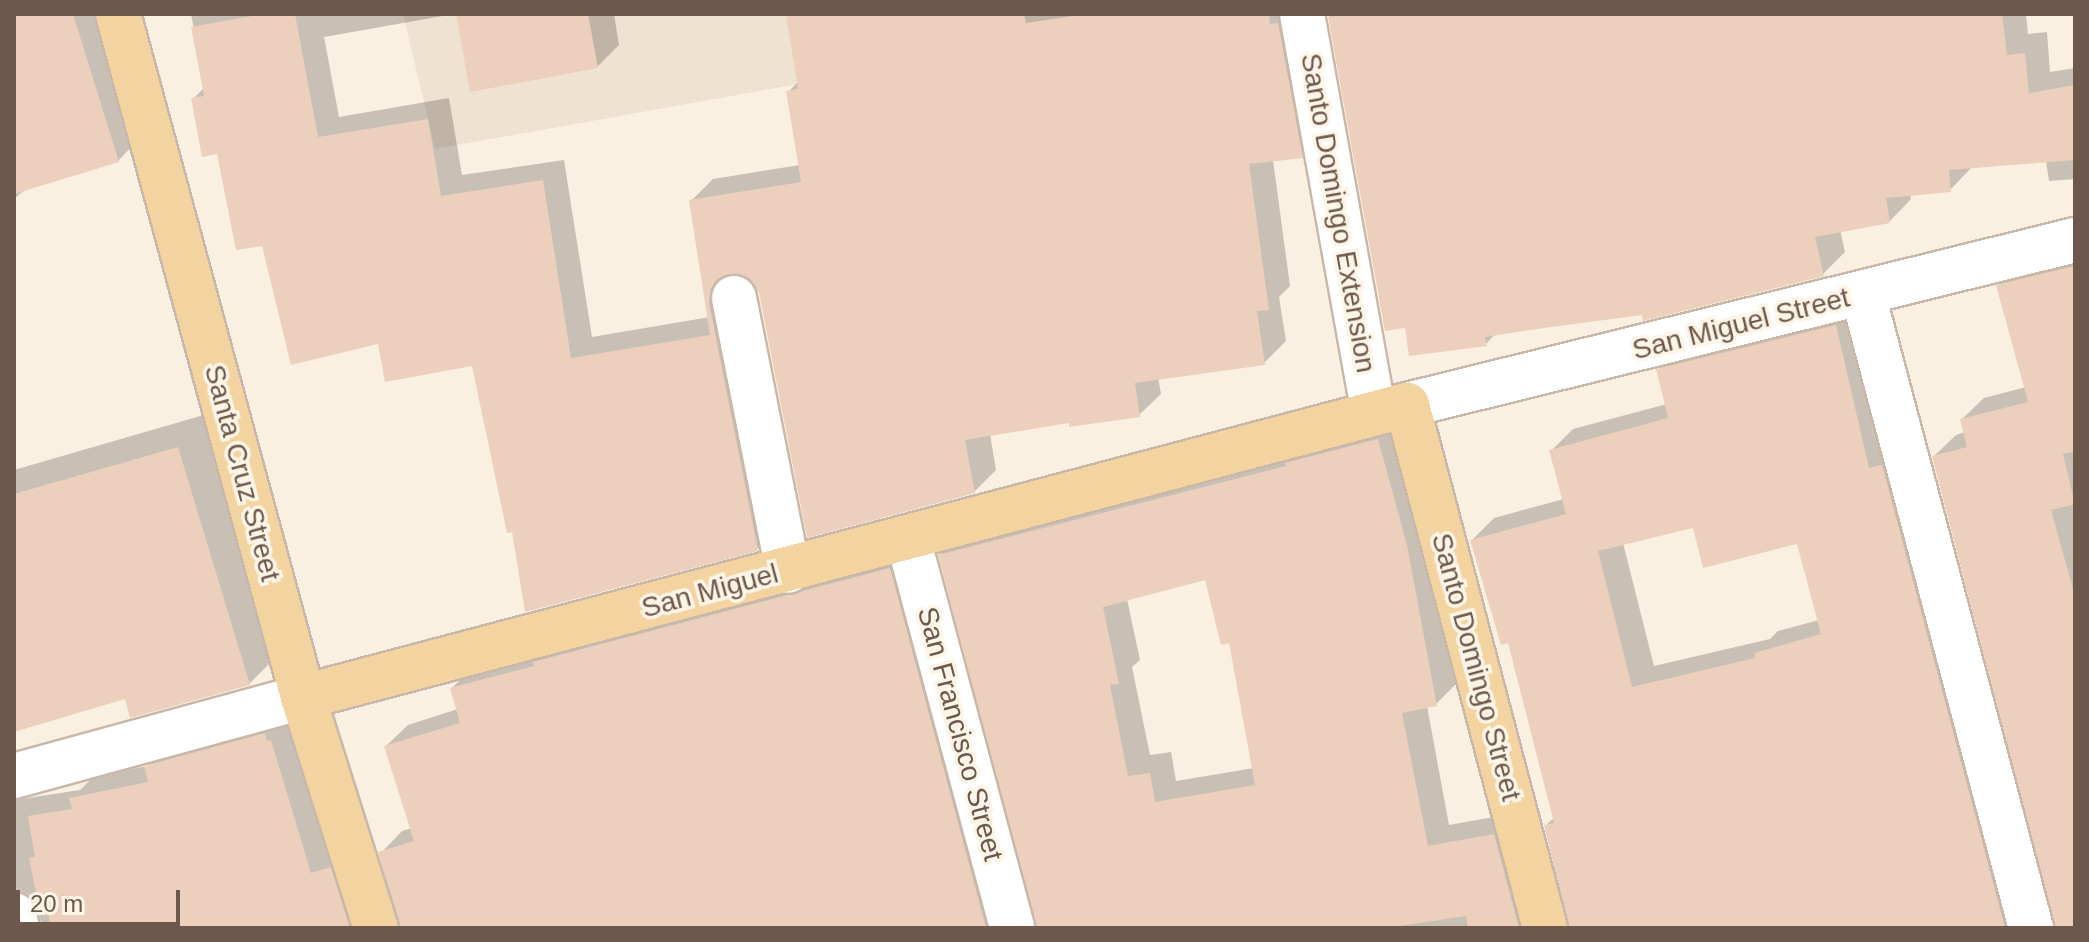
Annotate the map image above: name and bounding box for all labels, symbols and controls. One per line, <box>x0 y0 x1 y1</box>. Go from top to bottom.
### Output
street label: Santo Domingo Extension <box>1293 51 1383 375</box>
street label: San Miguel Street <box>1629 281 1853 367</box>
street label: Santa Cruz Street <box>197 361 287 585</box>
street label: Santo Domingo Street <box>1424 530 1528 804</box>
street label: San Miguel <box>638 557 782 625</box>
street label: San Francisco Street <box>910 603 1010 865</box>
scale bar <box>20 874 184 924</box>
text: 20 m <box>30 890 83 917</box>

